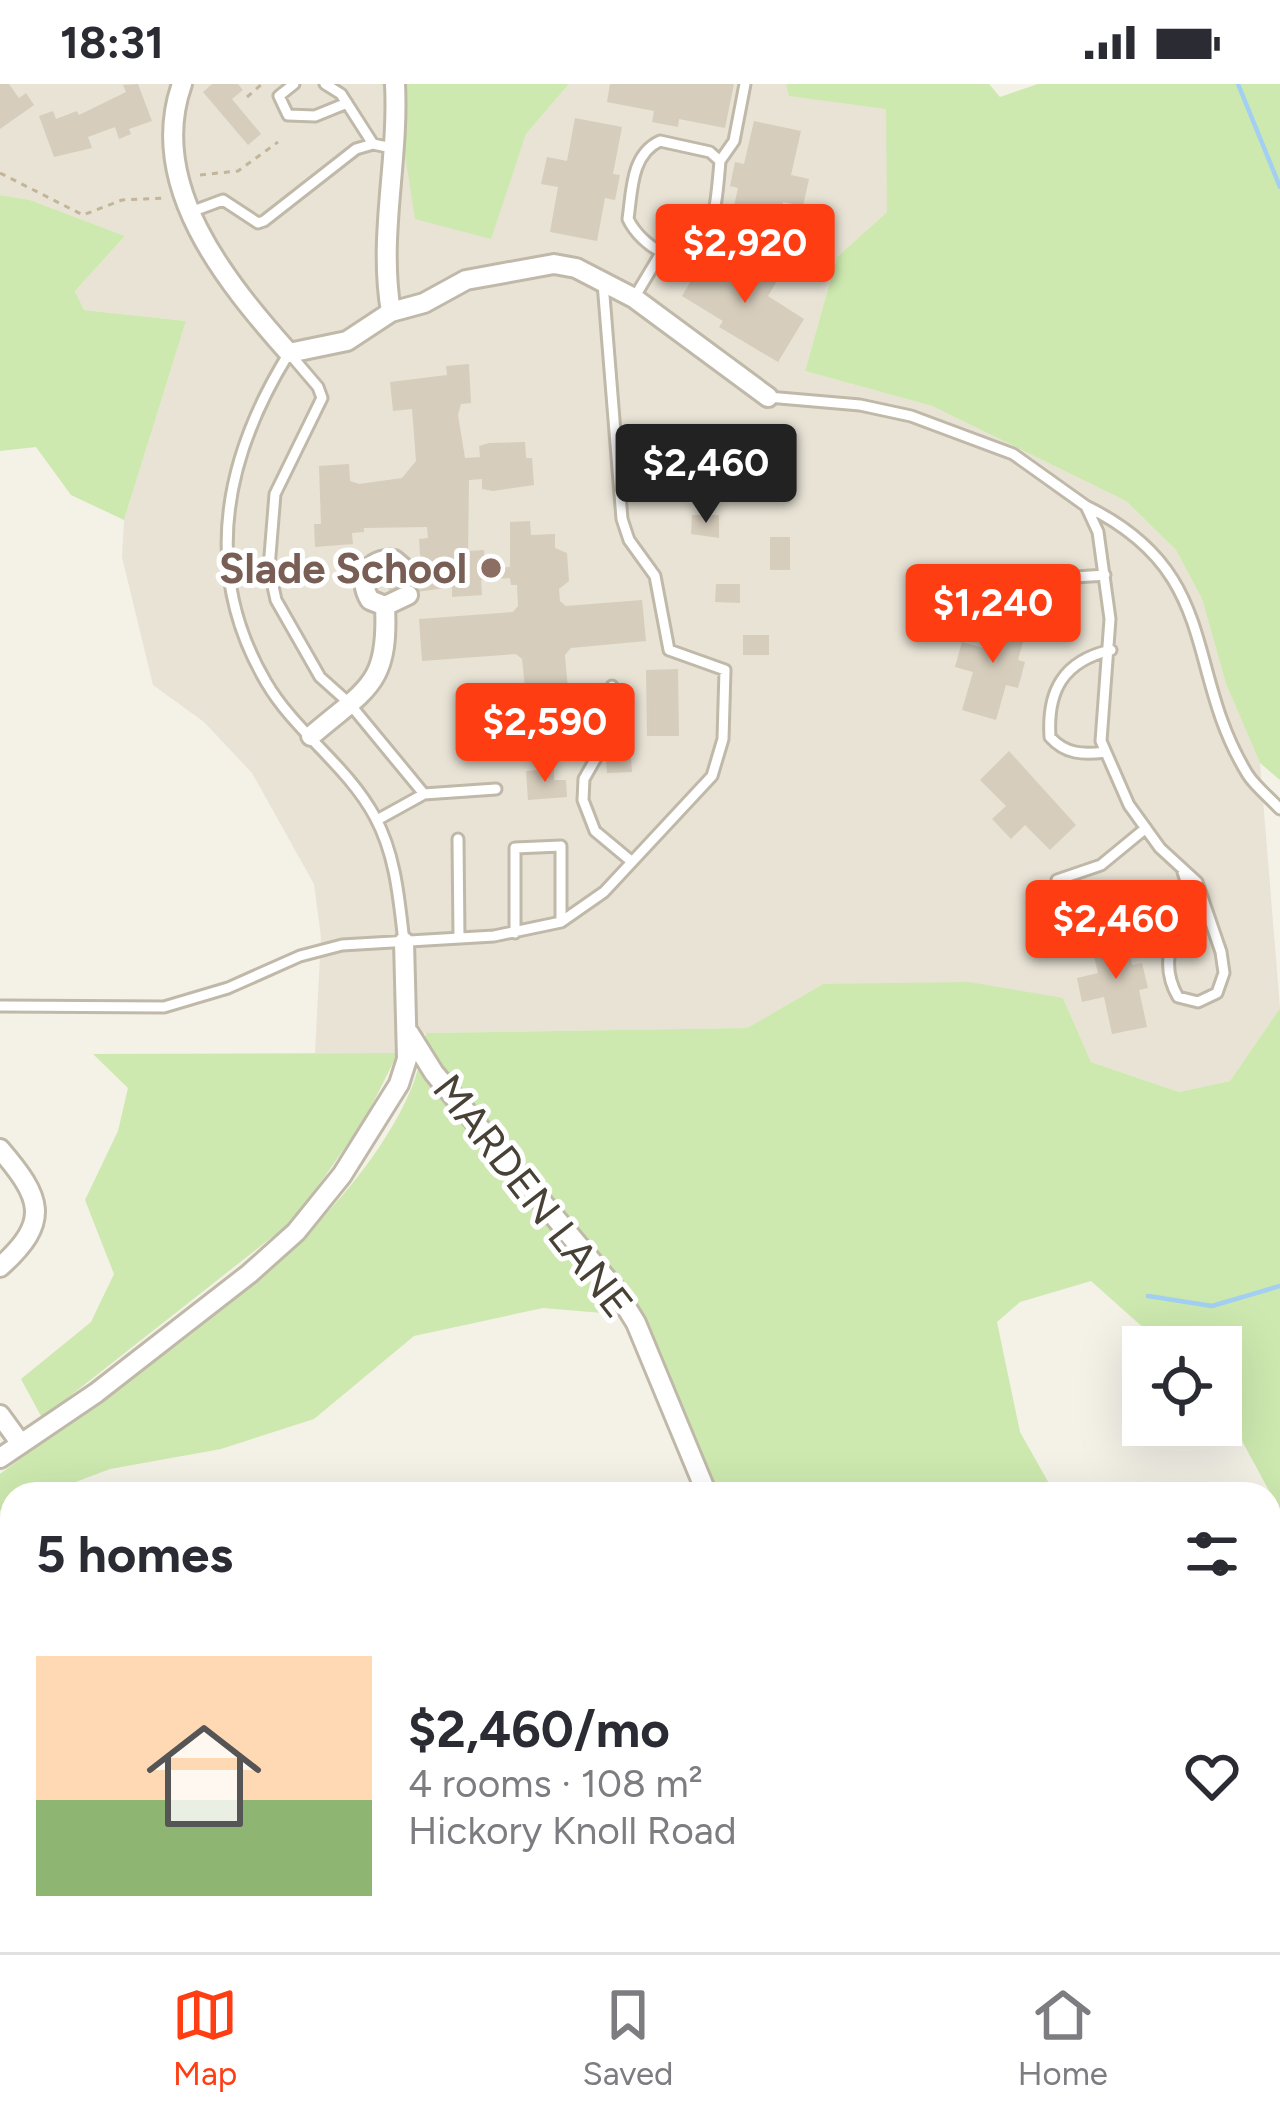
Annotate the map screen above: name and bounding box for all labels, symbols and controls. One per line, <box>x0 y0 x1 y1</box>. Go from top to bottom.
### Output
text: 18:31 <box>60 15 164 69</box>
pin: $2,920 <box>647 204 843 306</box>
text: $2,920 <box>683 219 807 266</box>
pin: $2,460 <box>608 424 804 526</box>
text: $2,460 <box>643 439 769 486</box>
place label: Slade School <box>219 543 467 594</box>
marker: Slade School <box>478 555 504 581</box>
pin: $1,240 <box>895 564 1091 666</box>
text: $1,240 <box>933 579 1053 626</box>
pin: $2,590 <box>447 683 643 785</box>
text: $2,590 <box>483 698 607 745</box>
pin: $2,460 <box>1018 880 1214 982</box>
text: $2,460 <box>1053 895 1179 942</box>
street label: MARDEN LANE <box>422 1064 644 1328</box>
map controls <box>1122 1326 1242 1446</box>
button: locate <box>1122 1326 1242 1446</box>
icon: filters <box>1179 1521 1245 1587</box>
text: 5 homes <box>36 1524 233 1585</box>
text: $2,460/mo <box>408 1699 670 1760</box>
icon: home <box>132 1704 276 1848</box>
icon: heart <box>1179 1743 1245 1809</box>
text: 4 rooms · 108 m² <box>408 1760 703 1807</box>
text: Hickory Knoll Road <box>408 1807 737 1854</box>
tab: Map <box>172 1982 238 2093</box>
tab: Saved <box>582 1982 673 2093</box>
tab: Home <box>1018 1982 1108 2093</box>

